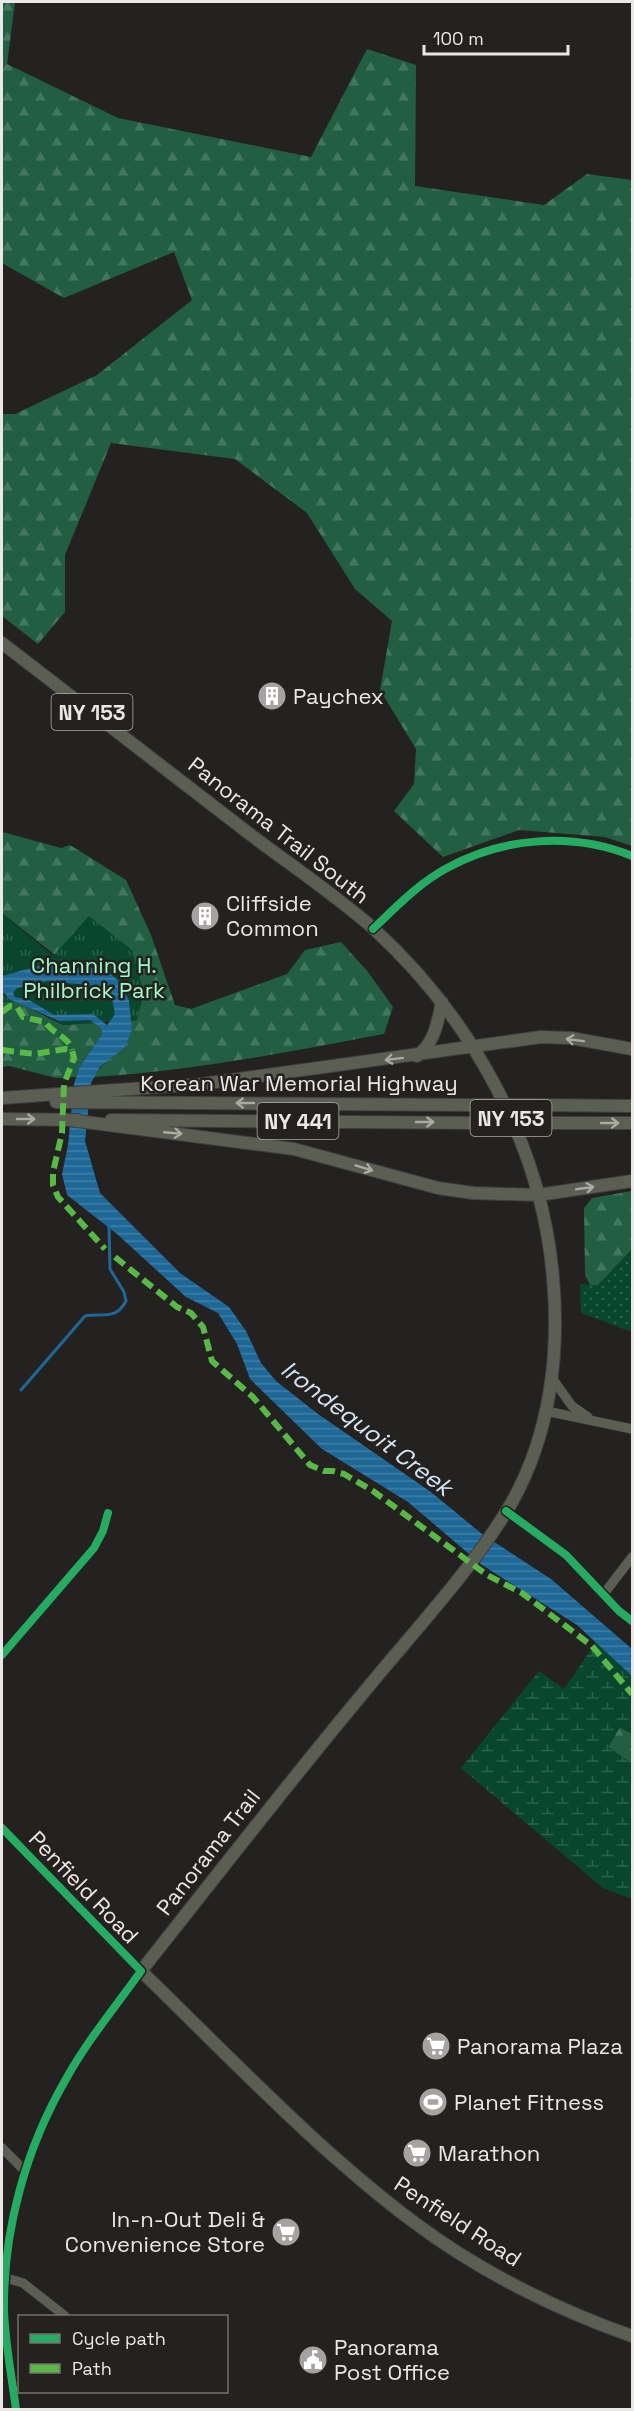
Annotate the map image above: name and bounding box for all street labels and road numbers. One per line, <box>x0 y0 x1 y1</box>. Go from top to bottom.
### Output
road number: NY 153 <box>52 694 132 730</box>
street label: Panorama Trail South <box>183 751 375 909</box>
street label: Korean War Memorial Highway <box>140 1069 458 1097</box>
road number: NY 153 <box>470 1100 552 1136</box>
road number: NY 441 <box>258 1103 338 1139</box>
street label: Panorama Trail <box>150 1783 266 1921</box>
street label: Penfield Road <box>23 1825 145 1949</box>
street label: Penfield Road <box>389 2170 527 2272</box>

